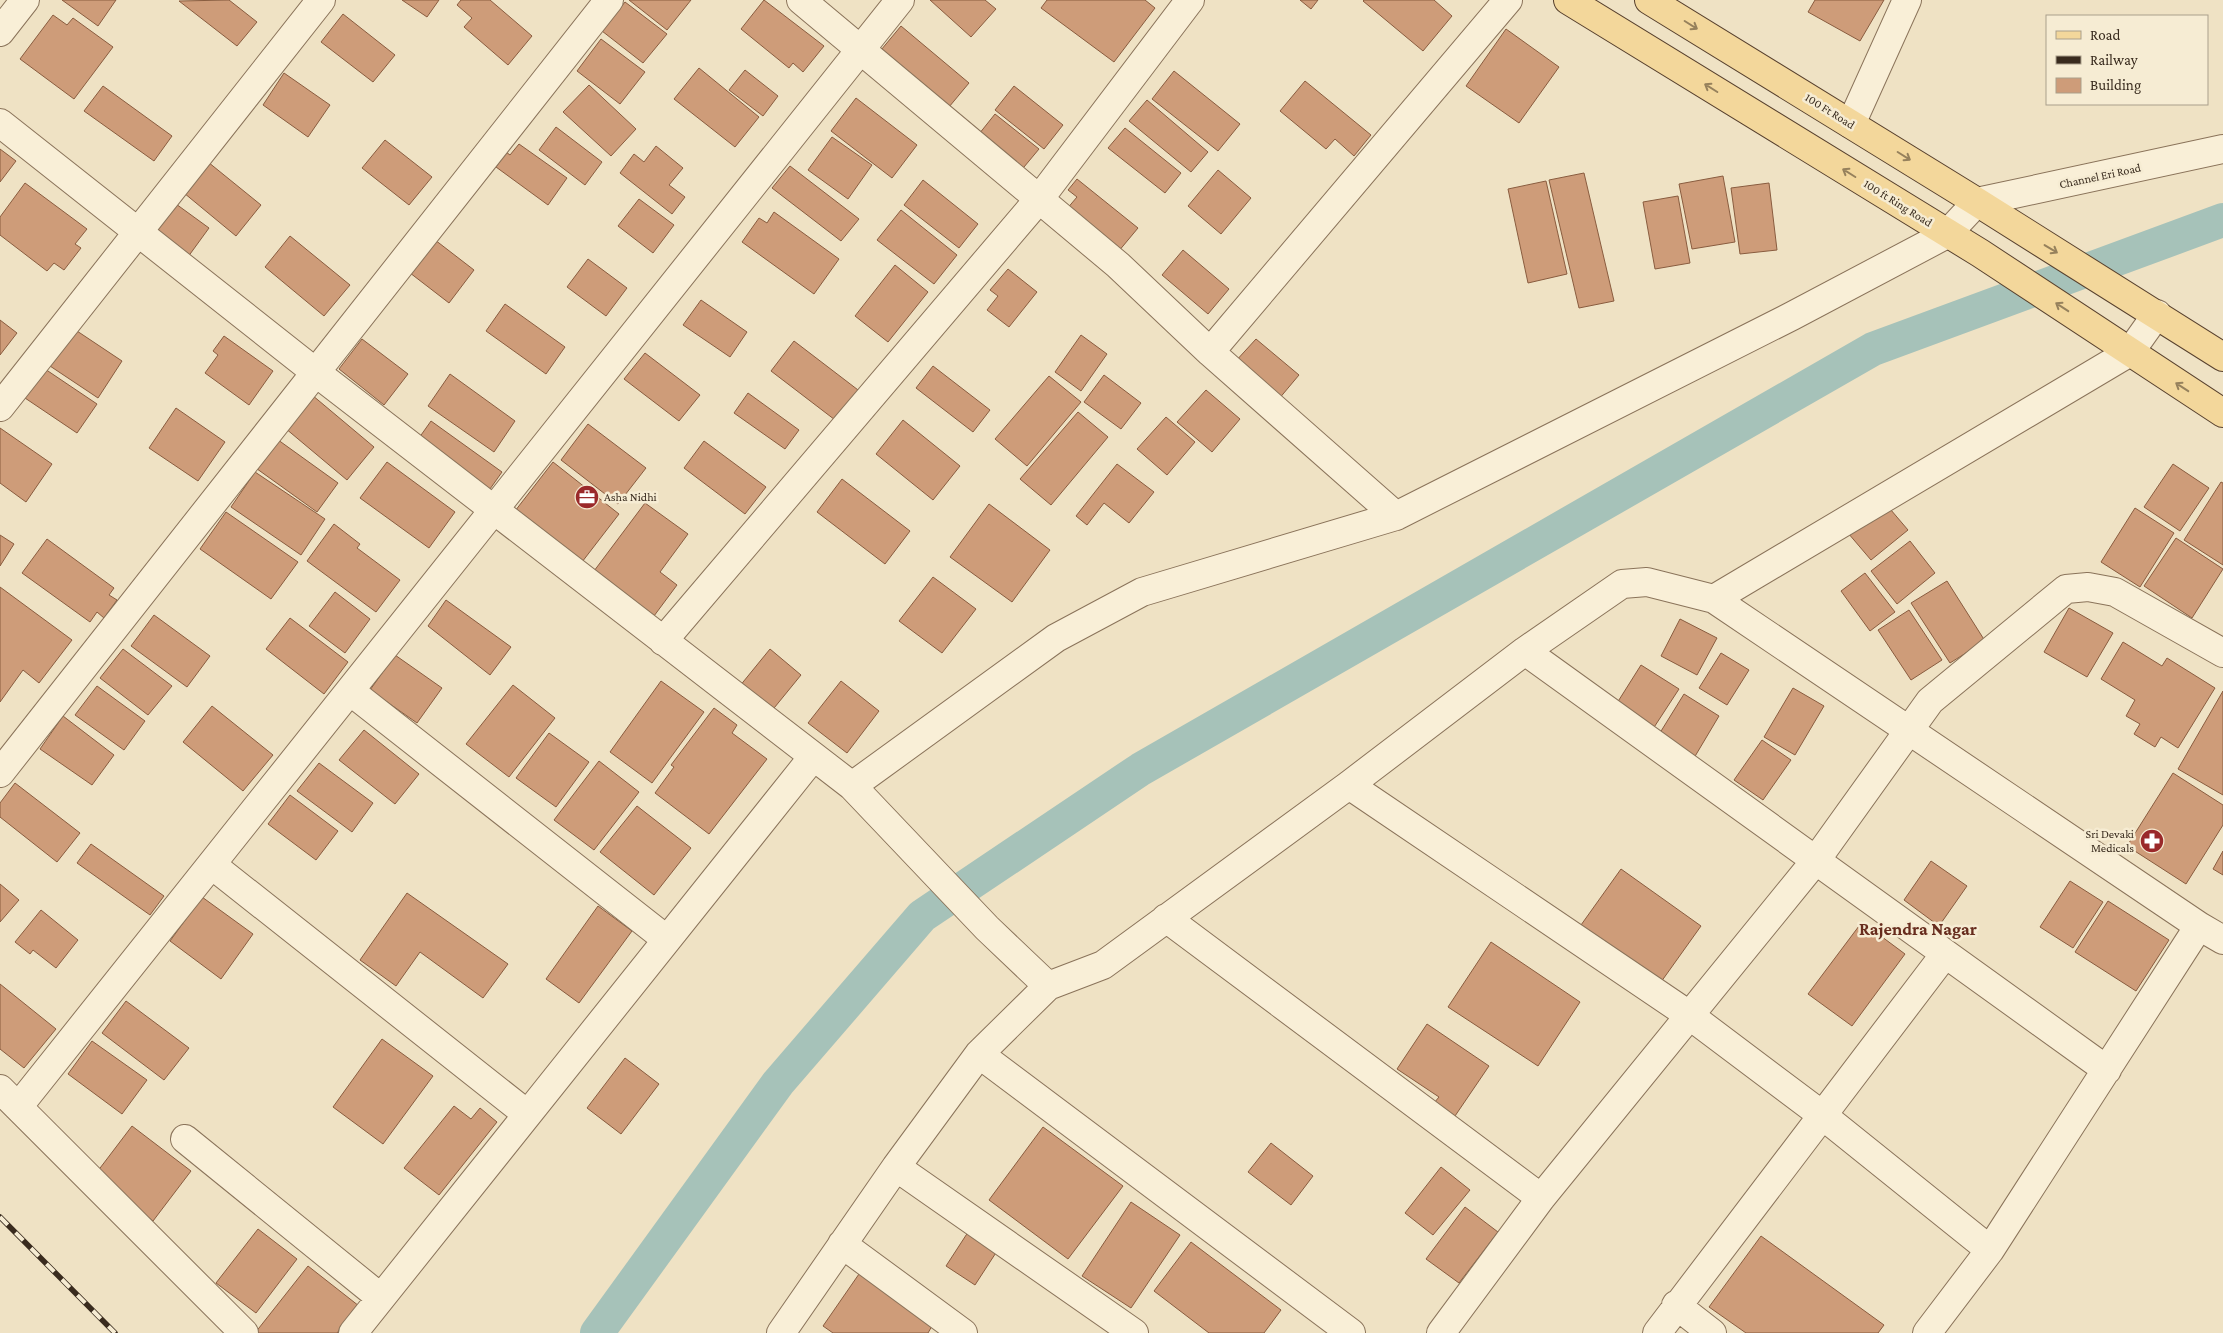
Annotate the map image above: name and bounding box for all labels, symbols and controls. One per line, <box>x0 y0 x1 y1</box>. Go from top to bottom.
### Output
legend <box>2046 15 2208 105</box>
one-way arrow <box>1684 20 1698 31</box>
text: Road <box>2090 27 2121 43</box>
text: Railway <box>2090 52 2138 69</box>
text: Building <box>2090 77 2141 94</box>
one-way arrow <box>1704 83 1718 93</box>
street label: 100 Ft Road <box>1802 90 1858 132</box>
one-way arrow <box>1897 151 1911 162</box>
street label: Channel Eri Road <box>2058 160 2143 191</box>
one-way arrow <box>1843 168 1857 178</box>
street label: 100 ft Ring Road <box>1861 176 1935 230</box>
one-way arrow <box>2043 245 2057 255</box>
one-way arrow <box>2056 302 2070 312</box>
one-way arrow <box>2176 381 2190 391</box>
office icon: Asha Nidhi <box>574 484 600 510</box>
place label: Asha Nidhi <box>604 490 657 504</box>
place label: Sri Devaki Medicals <box>2086 827 2134 855</box>
pharmacy icon: Sri Devaki Medicals <box>2139 828 2165 854</box>
district label: Rajendra Nagar <box>1859 919 1977 940</box>

